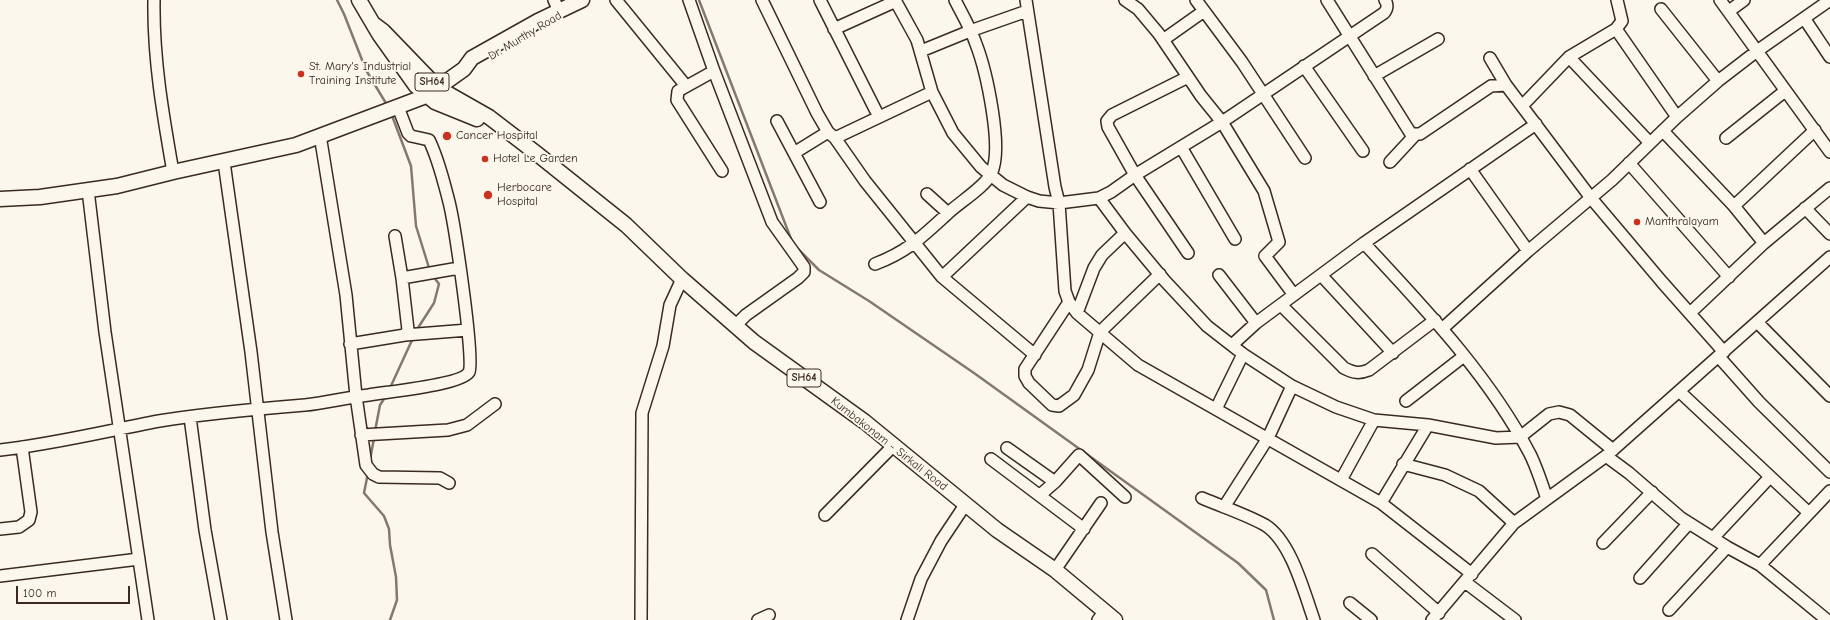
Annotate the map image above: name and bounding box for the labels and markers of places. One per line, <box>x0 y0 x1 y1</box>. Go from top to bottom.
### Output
place label: St. Mary's Industrial Training Institute <box>309 60 411 88</box>
marker: St. Mary's Industrial Training Institute <box>296 69 306 79</box>
place label: Cancer Hospital <box>456 129 538 143</box>
marker: Cancer Hospital <box>441 130 453 142</box>
place label: Hotel Le Garden <box>493 152 578 166</box>
marker: Hotel Le Garden <box>480 154 490 164</box>
place label: Herbocare Hospital <box>497 181 552 209</box>
marker: Herbocare Hospital <box>482 189 494 201</box>
place label: Manthralayam <box>1645 215 1719 229</box>
marker: Manthralayam <box>1632 217 1642 227</box>

